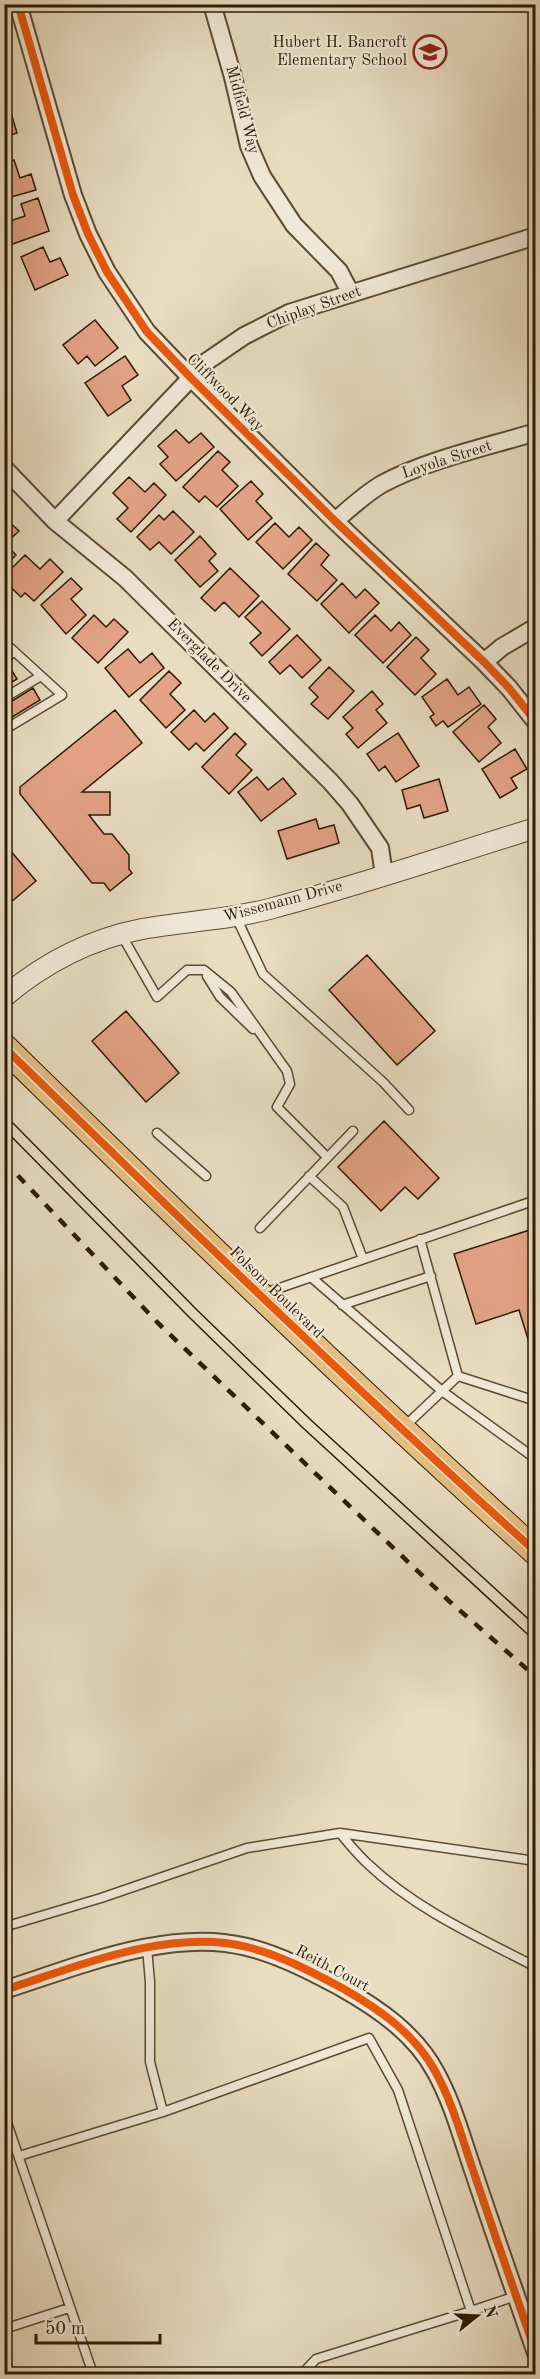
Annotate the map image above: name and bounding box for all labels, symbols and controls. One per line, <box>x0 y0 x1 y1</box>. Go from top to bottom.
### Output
school or university icon: Hubert H. Bancroft Elementary School <box>412 34 448 70</box>
place label: Hubert H. Bancroft Elementary School <box>272 35 407 69</box>
street label: Midfield Way <box>222 64 262 157</box>
street label: Chiplay Street <box>265 283 364 333</box>
street label: Cliffwood Way <box>183 351 267 435</box>
street label: Loyola Street <box>400 438 494 482</box>
street label: Everglade Drive <box>164 616 254 706</box>
street label: Wissemann Drive <box>222 878 344 926</box>
street label: Folsom Boulevard <box>226 1244 326 1342</box>
street label: Reith Court <box>292 1943 372 1995</box>
north arrow <box>447 2286 507 2346</box>
text: N <box>480 2304 499 2321</box>
scale bar <box>36 2307 160 2345</box>
text: 50 m <box>45 2320 85 2338</box>

